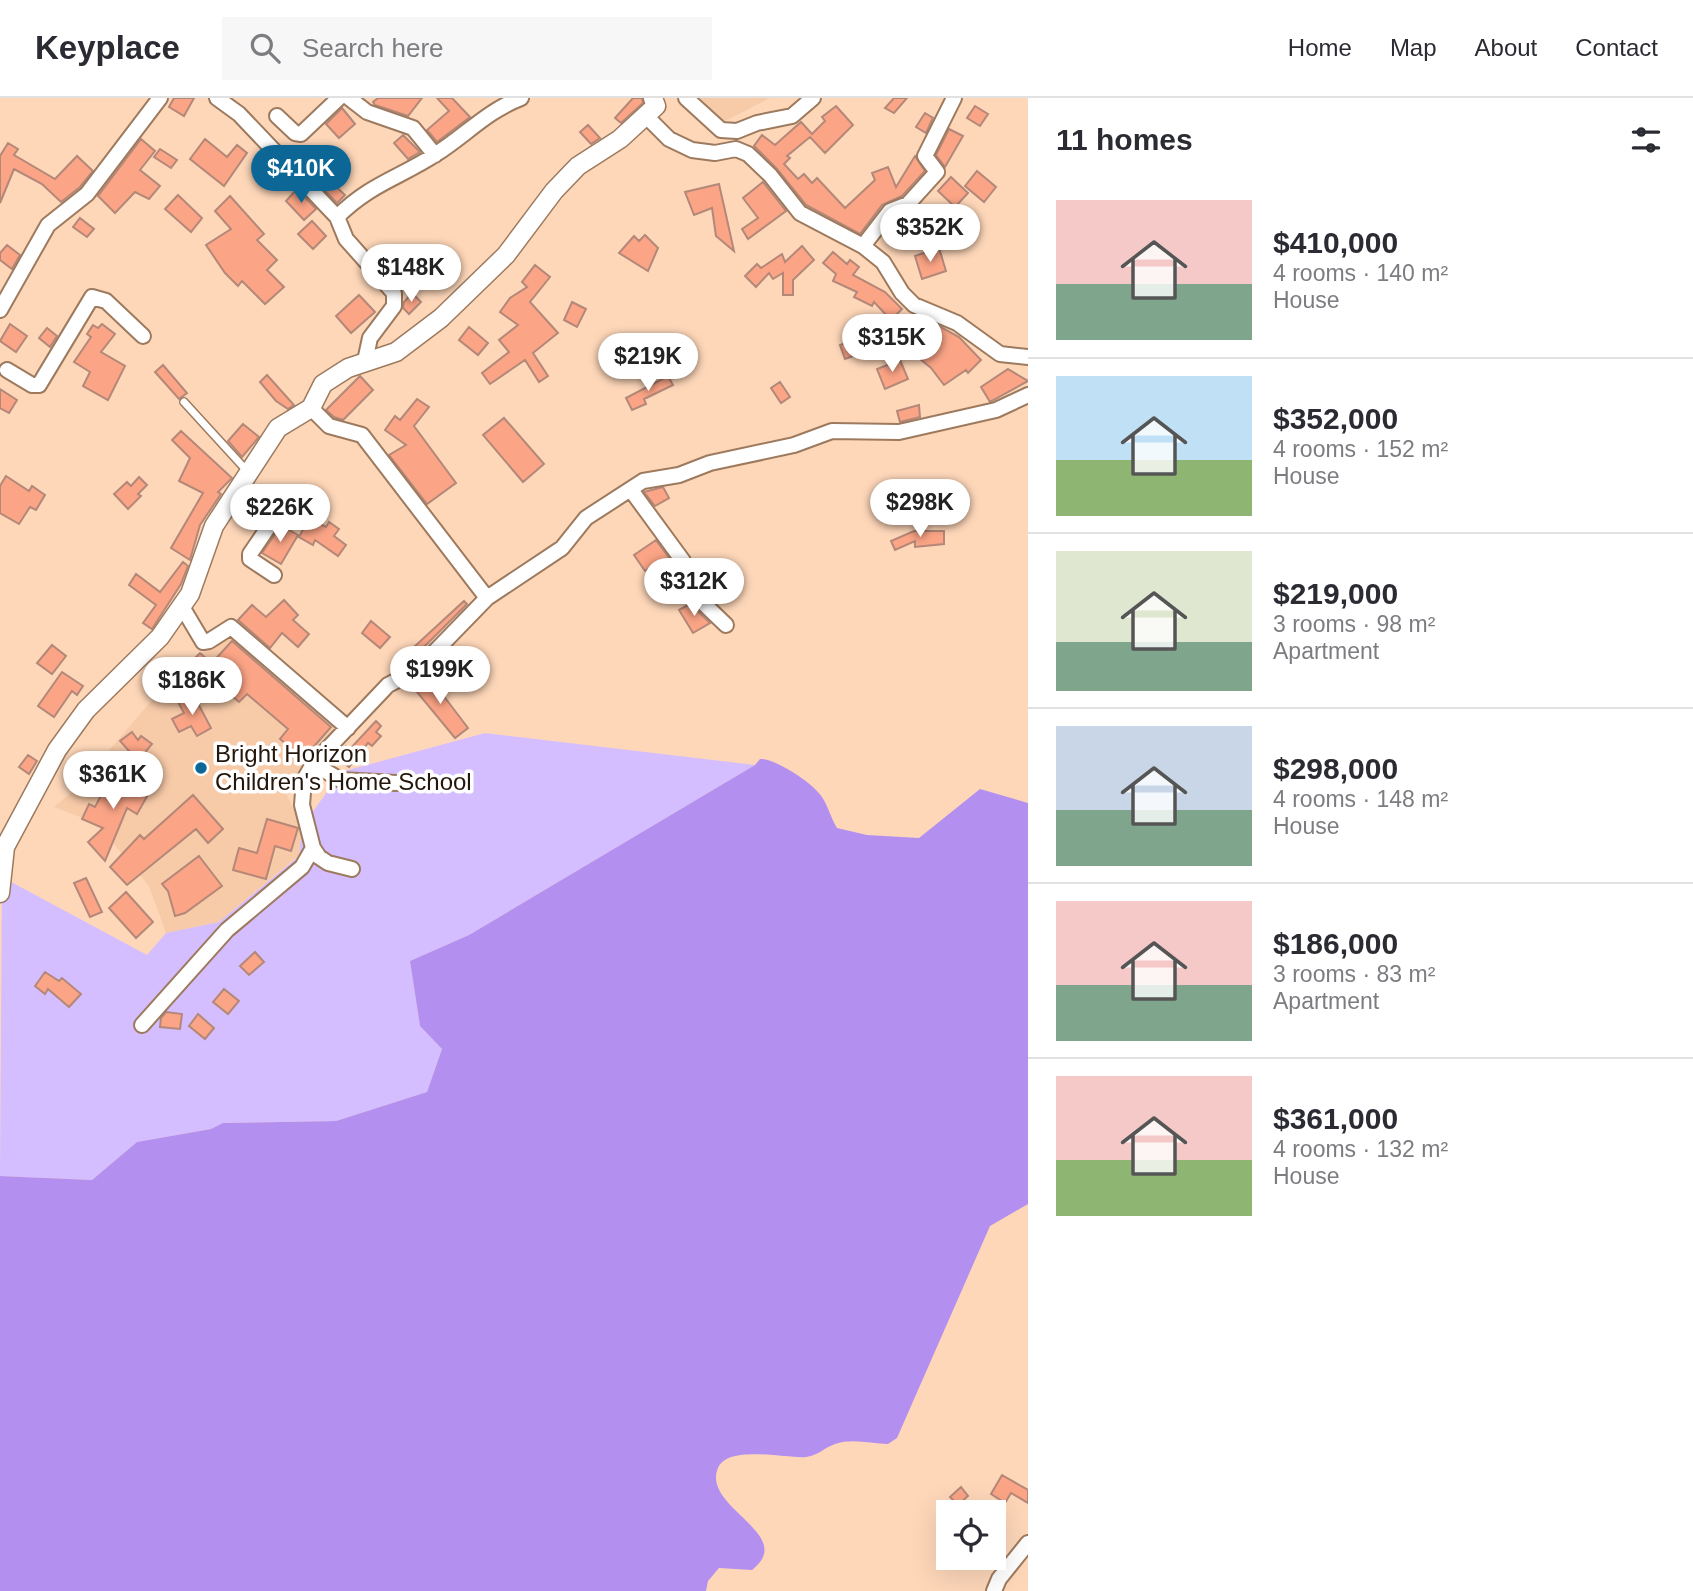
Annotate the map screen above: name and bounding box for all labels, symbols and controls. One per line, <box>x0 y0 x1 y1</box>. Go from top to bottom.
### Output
search box <box>222 17 712 80</box>
text: Keyplace <box>35 29 180 66</box>
icon: search <box>246 29 284 67</box>
text: Search here <box>302 33 444 63</box>
text: Home <box>1288 34 1352 61</box>
text: Map <box>1390 34 1437 61</box>
text: About <box>1475 34 1537 61</box>
text: Contact <box>1575 34 1658 61</box>
icon: filters <box>1627 121 1665 159</box>
text: 11 homes <box>1056 123 1193 156</box>
pin: $410K <box>252 146 350 205</box>
text: $410K <box>267 155 335 181</box>
pin: $352K <box>881 204 979 264</box>
text: $352K <box>896 214 964 240</box>
text: $410,000 <box>1273 226 1398 259</box>
icon: home <box>1112 228 1196 312</box>
pin: $148K <box>362 244 460 304</box>
text: $148K <box>377 254 445 280</box>
text: 4 rooms · 140 m² <box>1273 260 1448 286</box>
text: House <box>1273 287 1339 313</box>
pin: $315K <box>843 314 941 374</box>
text: $315K <box>858 324 926 350</box>
pin: $219K <box>599 334 697 393</box>
text: $219K <box>614 343 682 369</box>
text: $352,000 <box>1273 402 1398 435</box>
icon: home <box>1112 404 1196 488</box>
text: 4 rooms · 152 m² <box>1273 436 1448 462</box>
text: House <box>1273 463 1339 489</box>
pin: $298K <box>871 480 969 539</box>
pin: $226K <box>231 484 329 544</box>
text: $298K <box>886 489 954 515</box>
text: $226K <box>246 494 314 520</box>
pin: $312K <box>645 559 743 618</box>
text: $312K <box>660 568 728 594</box>
text: $219,000 <box>1273 577 1398 610</box>
icon: home <box>1112 579 1196 663</box>
text: 3 rooms · 98 m² <box>1273 611 1435 637</box>
text: Apartment <box>1273 638 1379 664</box>
pin: $199K <box>391 646 489 706</box>
text: $199K <box>406 656 474 682</box>
pin: $186K <box>143 658 241 717</box>
text: $186K <box>158 667 226 693</box>
place label: Bright Horizon Children's Home School <box>215 740 472 795</box>
pin: $361K <box>64 752 162 811</box>
text: $298,000 <box>1273 752 1398 785</box>
icon: home <box>1112 754 1196 838</box>
marker: Bright Horizon Children's Home School <box>193 760 209 776</box>
text: $361K <box>79 761 147 787</box>
text: 4 rooms · 148 m² <box>1273 786 1448 812</box>
text: House <box>1273 813 1339 839</box>
text: $186,000 <box>1273 927 1398 960</box>
icon: home <box>1112 929 1196 1013</box>
text: 3 rooms · 83 m² <box>1273 961 1435 987</box>
text: Apartment <box>1273 988 1379 1014</box>
text: $361,000 <box>1273 1102 1398 1135</box>
icon: home <box>1112 1104 1196 1188</box>
text: 4 rooms · 132 m² <box>1273 1136 1448 1162</box>
text: House <box>1273 1163 1339 1189</box>
map controls <box>936 1500 1006 1570</box>
button: locate <box>936 1500 1006 1570</box>

